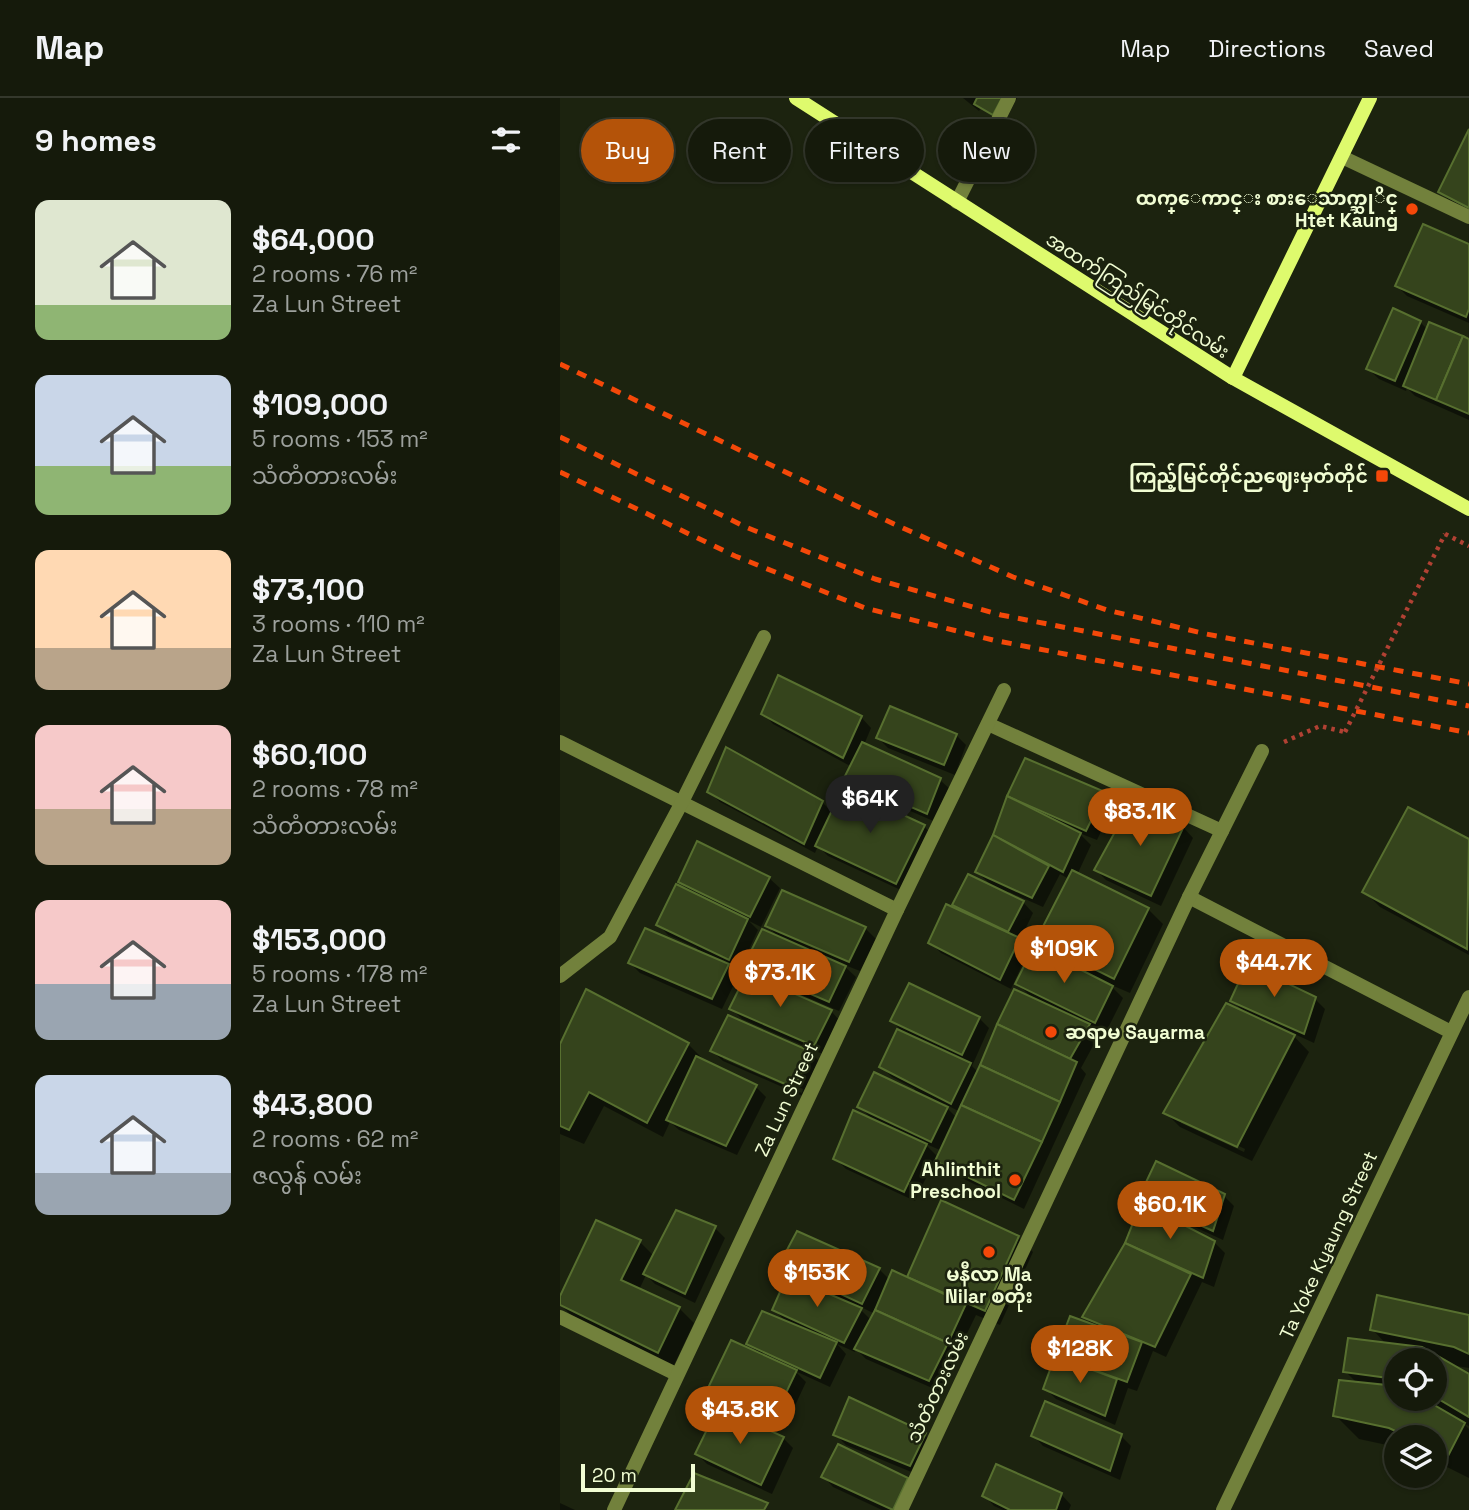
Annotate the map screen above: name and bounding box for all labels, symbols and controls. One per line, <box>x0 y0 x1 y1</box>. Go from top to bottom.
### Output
text: Map <box>35 27 104 69</box>
text: Map <box>1120 33 1170 64</box>
text: Directions <box>1208 33 1326 64</box>
text: Saved <box>1364 33 1434 64</box>
chip: Buy <box>581 119 674 182</box>
chip: Rent <box>688 119 791 182</box>
chip: Filters <box>805 119 924 182</box>
chip: New <box>938 119 1035 182</box>
text: 9 homes <box>35 121 157 160</box>
icon: filters <box>487 121 525 159</box>
place label: ထက္ေကာင္း စားေသာက္ဆုိင္ Htet Kaung <box>1136 186 1398 233</box>
marker: ထက္ေကာင္း စားေသာက္ဆုိင္ Htet Kaung <box>1404 201 1420 217</box>
text: $64,000 <box>252 220 375 259</box>
street label: အထက်ကြည်မြင်တိုင်လမ်း <box>1039 225 1235 367</box>
icon: home <box>91 228 175 312</box>
text: 2 rooms · 76 m² <box>252 259 417 289</box>
text: Za Lun Street <box>252 289 401 319</box>
text: $109,000 <box>252 385 388 424</box>
icon: home <box>91 403 175 487</box>
text: 5 rooms · 153 m² <box>252 424 428 454</box>
text: သံတံတားလမ်း <box>252 461 397 491</box>
place label: ကြည့်မြင်တိုင်ညဈေးမှတ်တိုင် <box>1129 463 1368 492</box>
marker: ကြည့်မြင်တိုင်ညဈေးမှတ်တိုင် <box>1374 468 1390 484</box>
text: $73,100 <box>252 570 365 609</box>
icon: home <box>91 578 175 662</box>
text: 3 rooms · 110 m² <box>252 609 425 639</box>
text: Za Lun Street <box>252 639 401 669</box>
text: $60,100 <box>252 735 368 774</box>
icon: home <box>91 753 175 837</box>
text: 2 rooms · 78 m² <box>252 774 418 804</box>
pin: $64K <box>829 776 911 835</box>
text: $64K <box>841 783 899 813</box>
pin: $83.1K <box>1083 788 1197 848</box>
text: $83.1K <box>1104 796 1176 826</box>
text: သံတံတားလမ်း <box>252 811 397 841</box>
text: $153,000 <box>252 920 387 959</box>
pin: $109K <box>1015 926 1113 985</box>
icon: home <box>91 928 175 1012</box>
text: $109K <box>1030 933 1098 963</box>
pin: $44.7K <box>1217 940 1331 999</box>
text: $44.7K <box>1236 947 1312 977</box>
pin: $73.1K <box>723 950 837 1009</box>
text: $73.1K <box>744 957 816 987</box>
text: 5 rooms · 178 m² <box>252 959 427 989</box>
text: Za Lun Street <box>252 989 401 1019</box>
place label: ဆရာမ Sayarma <box>1065 1020 1205 1048</box>
marker: ဆရာမ Sayarma <box>1043 1024 1059 1040</box>
street label: Za Lun Street <box>749 1038 824 1160</box>
text: $43,800 <box>252 1085 373 1124</box>
icon: home <box>91 1103 175 1187</box>
text: 2 rooms · 62 m² <box>252 1124 418 1154</box>
street label: Ta Yoke Kyaung Street <box>1274 1147 1383 1343</box>
place label: Ahlinthit Preschool <box>910 1157 1001 1204</box>
text: ဇလွန် လမ်း <box>252 1161 362 1191</box>
marker: Ahlinthit Preschool <box>1007 1172 1023 1188</box>
pin: $60.1K <box>1113 1182 1227 1241</box>
text: $60.1K <box>1133 1189 1207 1219</box>
marker: မနီလာ Ma Nilar စတိုး <box>981 1244 997 1260</box>
pin: $153K <box>768 1250 866 1309</box>
text: $153K <box>784 1257 850 1287</box>
place label: မနီလာ Ma Nilar စတိုး <box>945 1261 1033 1312</box>
pin: $128K <box>1031 1326 1129 1385</box>
street label: သံတံတားလမ်း <box>899 1327 974 1447</box>
text: $128K <box>1047 1333 1113 1363</box>
map controls <box>1384 1348 1447 1488</box>
button: locate <box>1384 1348 1447 1411</box>
pin: $43.8K <box>683 1386 797 1446</box>
text: $43.8K <box>701 1394 779 1424</box>
button: layers <box>1384 1425 1447 1488</box>
scale bar <box>581 1461 695 1493</box>
text: 20 m <box>592 1463 637 1488</box>

